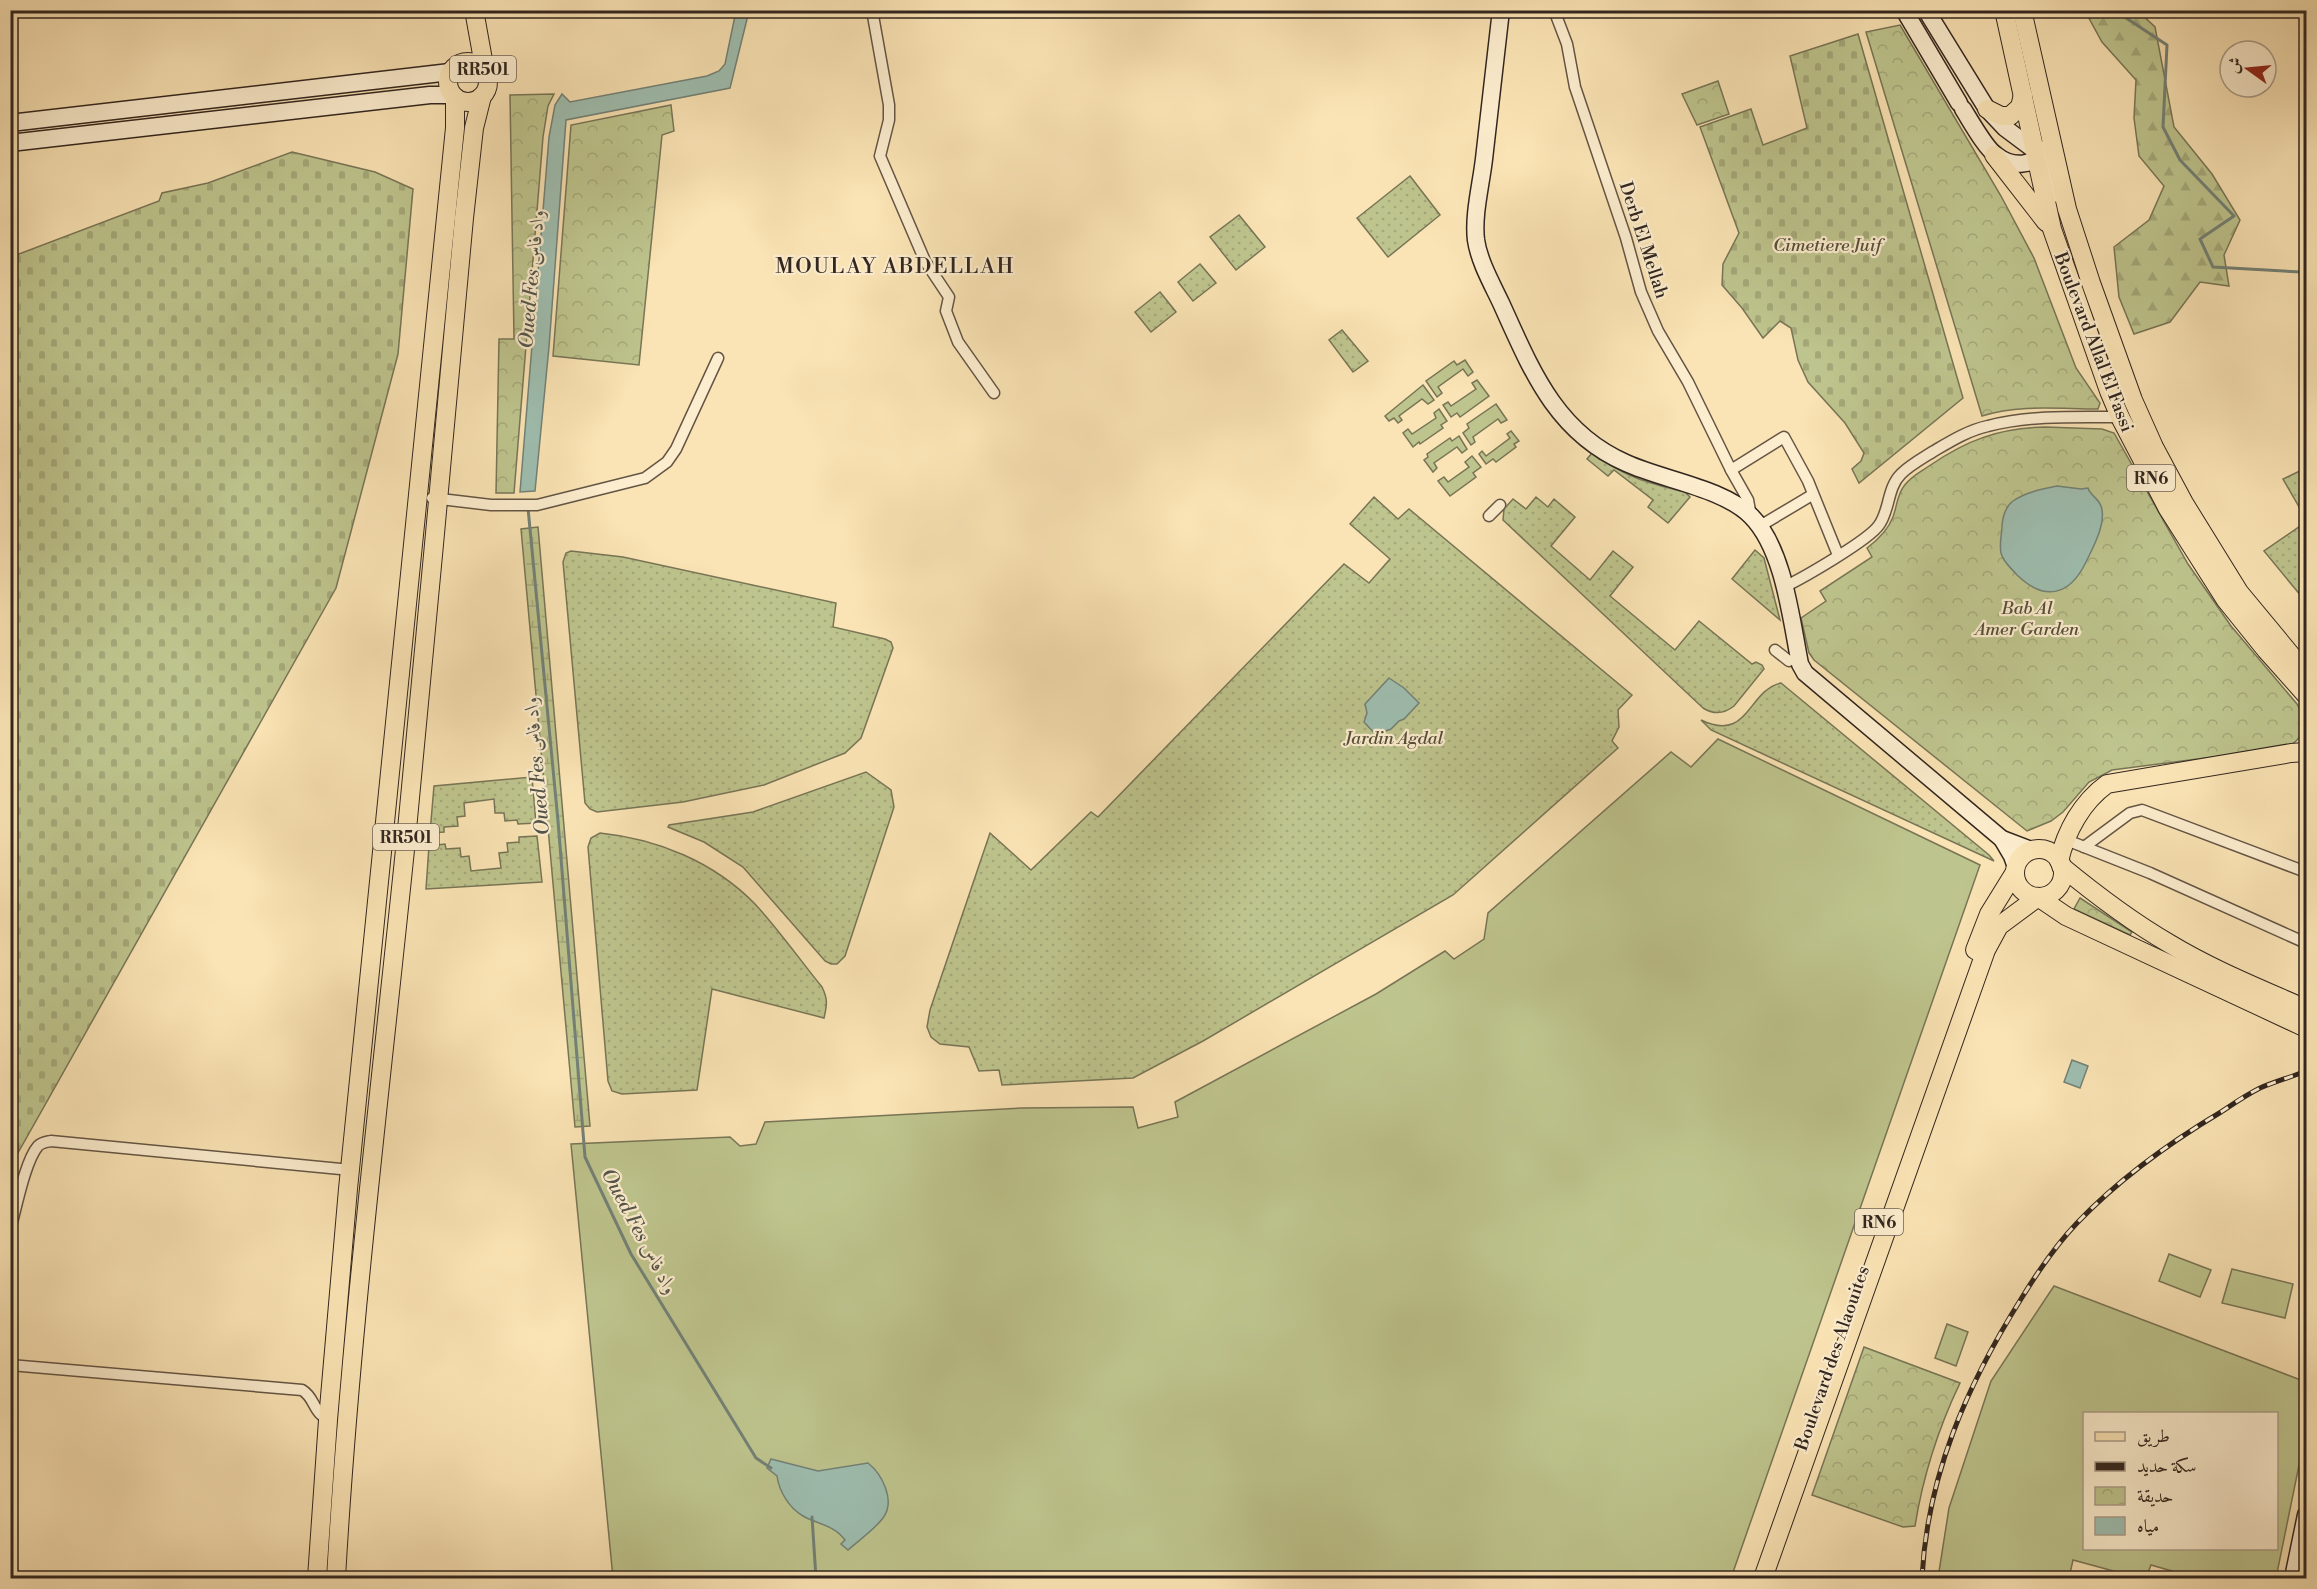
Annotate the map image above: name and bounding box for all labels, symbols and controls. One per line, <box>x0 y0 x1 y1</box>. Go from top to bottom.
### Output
north arrow <box>2218 39 2278 99</box>
text: ش <box>2223 55 2246 76</box>
road number: RR501 <box>450 56 516 82</box>
street label: Derb El Mellah <box>1614 179 1673 302</box>
water label: Oued Fes واد فاس <box>514 209 551 350</box>
park label: Cimetiere Juif <box>1773 234 1886 257</box>
street label: Boulevard Allal El Fassi <box>2048 248 2139 436</box>
district label: MOULAY ABDELLAH <box>775 254 1015 280</box>
road number: RN6 <box>2127 465 2175 491</box>
park label: Bab Al Amer Garden <box>1973 597 2080 641</box>
water label: Oued Fes واد فاس <box>519 695 556 836</box>
park label: Jardin Agdal <box>1343 727 1444 750</box>
road number: RR501 <box>373 824 439 850</box>
water label: Oued Fes واد فاس <box>595 1164 682 1299</box>
road number: RN6 <box>1855 1209 1903 1235</box>
street label: Boulevard des Alaouites <box>1790 1263 1875 1455</box>
legend <box>2083 1412 2278 1550</box>
text: طريق <box>2137 1425 2170 1448</box>
text: سكة حديد <box>2137 1455 2196 1478</box>
text: حديقة <box>2137 1485 2173 1508</box>
text: مياه <box>2137 1515 2159 1538</box>

